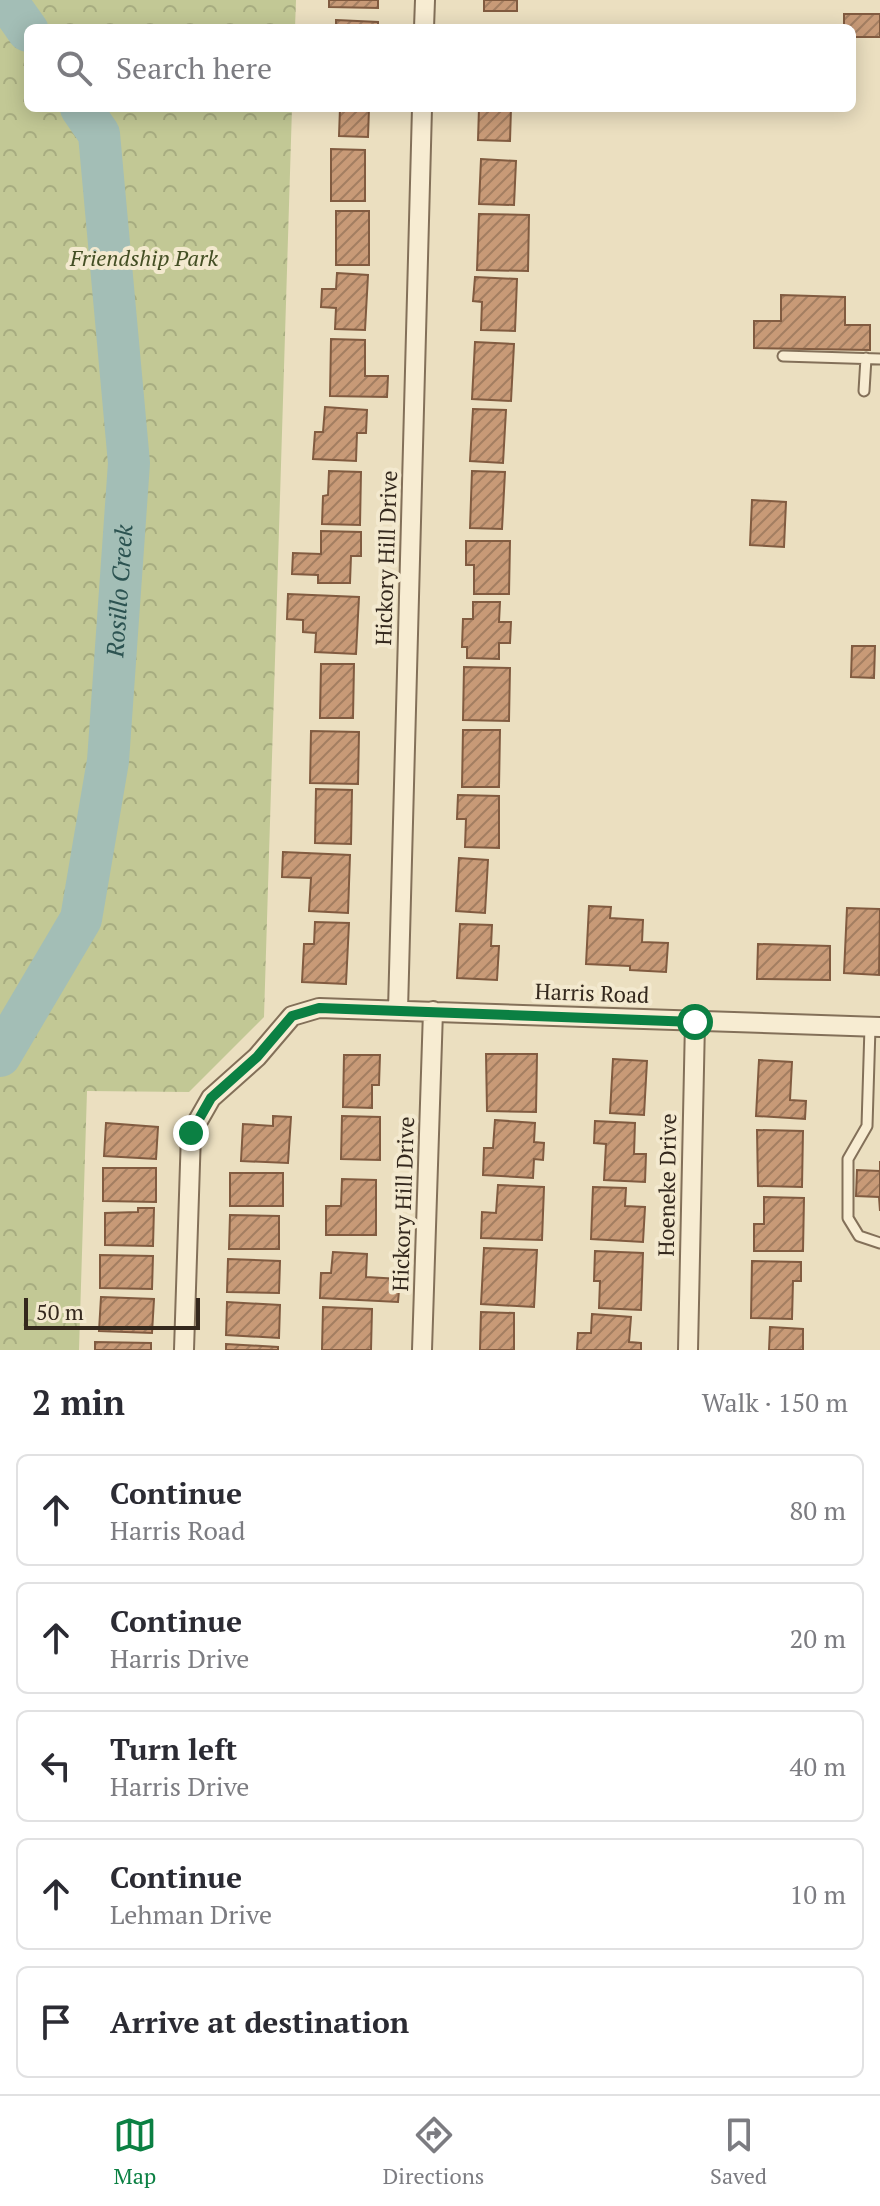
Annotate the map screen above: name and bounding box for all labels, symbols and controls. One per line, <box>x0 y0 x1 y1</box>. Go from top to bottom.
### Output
search box <box>24 24 856 112</box>
icon: search <box>52 46 96 90</box>
text: Search here <box>116 48 272 88</box>
park label: Friendship Park <box>69 243 219 272</box>
street label: Hickory Hill Drive <box>368 470 403 646</box>
water label: Rosillo Creek <box>98 523 140 659</box>
street label: Harris Road <box>534 976 650 1009</box>
route start <box>677 1004 713 1040</box>
street label: Hoeneke Drive <box>651 1113 682 1257</box>
route end <box>173 1115 209 1151</box>
street label: Hickory Hill Drive <box>385 1116 420 1292</box>
scale bar <box>24 1294 200 1330</box>
text: 50 m <box>36 1297 84 1326</box>
text: 2 min <box>32 1380 125 1425</box>
text: Walk · 150 m <box>702 1385 848 1419</box>
text: Continue <box>110 1473 242 1513</box>
icon: ahead <box>34 1488 78 1532</box>
text: 80 m <box>790 1493 846 1527</box>
text: Harris Road <box>110 1513 245 1547</box>
text: Continue <box>110 1601 242 1641</box>
icon: ahead <box>34 1616 78 1660</box>
text: 20 m <box>790 1621 846 1655</box>
text: Harris Drive <box>110 1641 249 1675</box>
text: Turn left <box>110 1729 237 1769</box>
icon: left <box>34 1744 78 1788</box>
text: 40 m <box>790 1749 846 1783</box>
text: Harris Drive <box>110 1769 249 1803</box>
text: Continue <box>110 1857 242 1897</box>
icon: ahead <box>34 1872 78 1916</box>
text: 10 m <box>790 1877 846 1911</box>
text: Lehman Drive <box>110 1897 272 1931</box>
icon: arrive <box>34 2000 78 2044</box>
text: Arrive at destination <box>110 2002 409 2042</box>
tab: Map <box>113 2113 157 2190</box>
tab: Directions <box>383 2113 484 2190</box>
tab: Saved <box>710 2113 767 2190</box>

